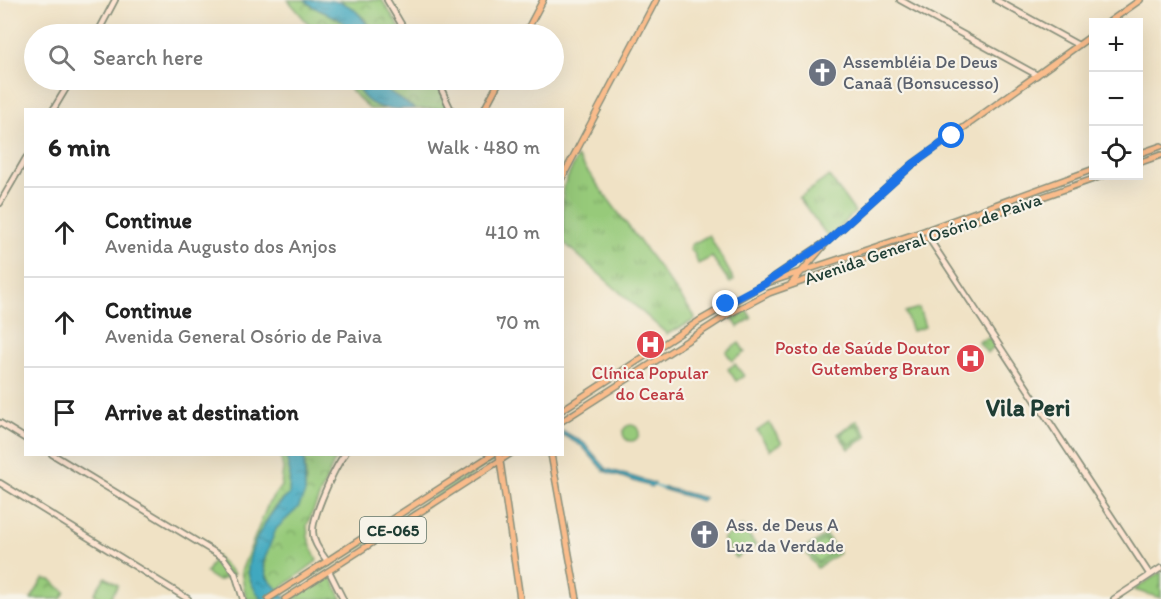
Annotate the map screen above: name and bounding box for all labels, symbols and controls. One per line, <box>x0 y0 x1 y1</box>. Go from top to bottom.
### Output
map controls <box>1089 18 1143 180</box>
button: + <box>1089 18 1143 72</box>
search box <box>24 24 564 90</box>
icon: search <box>45 41 78 74</box>
text: Search here <box>93 44 203 71</box>
place label: Assembléia De Deus Canaã (Bonsucesso) <box>843 51 999 94</box>
church icon: Assembléia De Deus Canaã (Bonsucesso) <box>806 56 838 88</box>
button: − <box>1089 72 1143 126</box>
route start <box>938 122 964 148</box>
button: locate <box>1089 126 1143 180</box>
text: 6 min <box>48 131 110 163</box>
text: Walk · 480 m <box>427 135 540 159</box>
street label: Avenida General Osório de Paiva <box>802 188 1045 290</box>
text: Continue <box>105 207 192 234</box>
icon: ahead <box>48 216 81 249</box>
text: 410 m <box>485 220 540 244</box>
text: Avenida Augusto dos Anjos <box>105 234 337 258</box>
route end <box>712 290 738 316</box>
text: Continue <box>105 297 192 324</box>
icon: ahead <box>48 306 81 339</box>
text: 70 m <box>496 310 540 334</box>
text: Avenida General Osório de Paiva <box>105 324 382 348</box>
hospital icon: Clínica Popular do Ceará <box>634 328 666 360</box>
place label: Posto de Saúde Doutor Gutemberg Braun <box>775 337 951 380</box>
hospital icon: Posto de Saúde Doutor Gutemberg Braun <box>955 342 987 374</box>
place label: Clínica Popular do Ceará <box>592 362 709 405</box>
district label: Vila Peri <box>986 393 1070 422</box>
icon: arrive <box>48 396 81 429</box>
text: Arrive at destination <box>105 399 299 426</box>
place label: Ass. de Deus A Luz da Verdade <box>726 514 844 557</box>
road number: CE-065 <box>360 517 426 543</box>
church icon: Ass. de Deus A Luz da Verdade <box>689 519 721 551</box>

